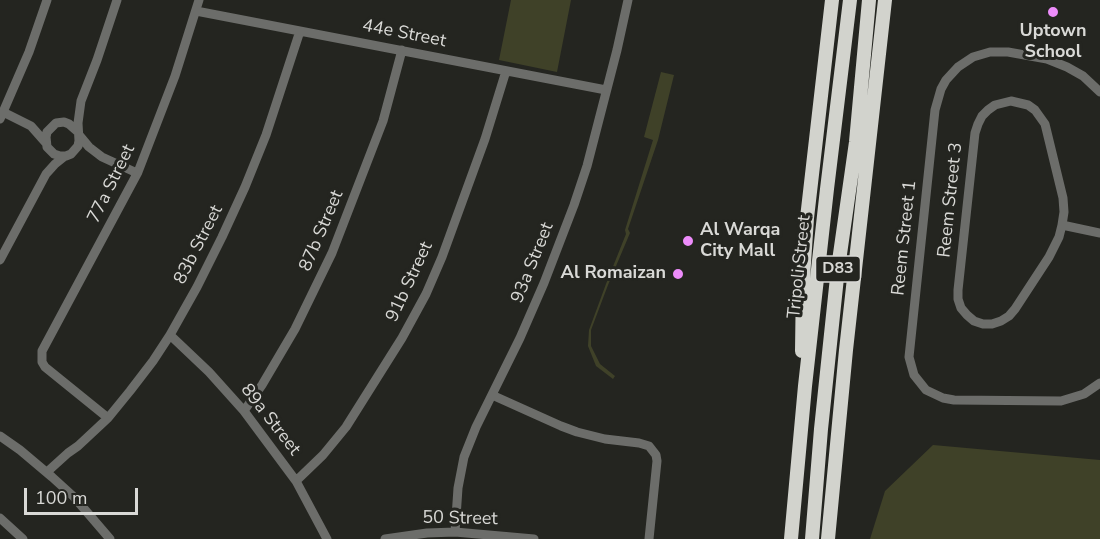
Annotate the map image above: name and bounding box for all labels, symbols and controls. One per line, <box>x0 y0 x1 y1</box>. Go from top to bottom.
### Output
marker: Uptown School <box>1046 5 1060 19</box>
street label: 44e Street <box>360 15 448 53</box>
place label: Uptown School <box>1020 21 1086 63</box>
street label: 77a Street <box>84 141 140 227</box>
street label: Reem Street 3 <box>934 141 968 259</box>
street label: Reem Street 1 <box>888 179 922 297</box>
street label: 87b Street <box>295 187 349 275</box>
street label: 83b Street <box>170 202 228 288</box>
street label: Tripoli Street <box>784 214 816 320</box>
street label: 93a Street <box>507 220 559 306</box>
place label: Al Warqa City Mall <box>700 220 780 262</box>
marker: Al Warqa City Mall <box>681 234 695 248</box>
street label: 91b Street <box>382 239 438 325</box>
road number: D83 <box>816 256 860 282</box>
place label: Al Romaizan <box>560 263 666 285</box>
marker: Al Romaizan <box>671 267 685 281</box>
street label: 89a Street <box>235 380 305 460</box>
scale bar <box>27 476 141 514</box>
text: 100 m <box>35 486 87 510</box>
street label: 50 Street <box>422 508 498 530</box>

